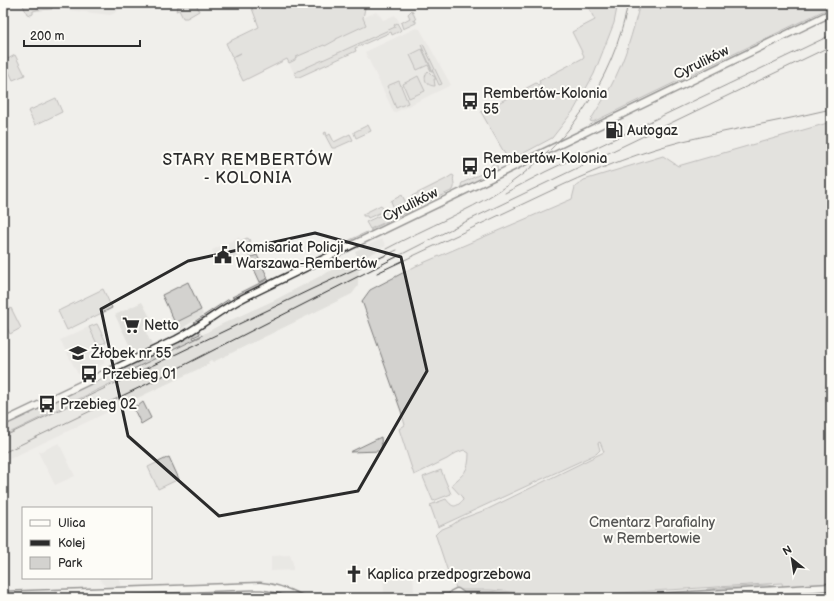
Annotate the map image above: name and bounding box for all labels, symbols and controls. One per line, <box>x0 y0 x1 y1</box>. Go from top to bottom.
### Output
scale bar <box>24 22 140 48</box>
text: 200 m <box>30 29 64 44</box>
street label: Cyrulików <box>671 42 732 83</box>
place label: Rembertów-Kolonia 55 <box>483 85 608 118</box>
bus stop icon: Rembertów-Kolonia 55 <box>460 91 480 111</box>
fuel station icon: Autogaz <box>604 120 624 140</box>
place label: Autogaz <box>627 122 678 139</box>
district label: STARY REMBERTÓW - KOLONIA <box>163 149 333 188</box>
place label: Rembertów-Kolonia 01 <box>483 150 608 183</box>
bus stop icon: Rembertów-Kolonia 01 <box>460 156 480 176</box>
street label: Cyrulików <box>380 184 441 225</box>
place label: Komisariat Policji Warszawa-Rembertów <box>236 239 378 272</box>
public building icon: Komisariat Policji Warszawa-Rembertów <box>213 245 233 265</box>
supermarket icon: Netto <box>121 315 141 335</box>
place label: Netto <box>144 317 179 334</box>
school or university icon: Żłobek nr 55 <box>68 343 88 363</box>
place label: Żłobek nr 55 <box>90 344 171 362</box>
bus stop icon: Przebieg 01 <box>79 364 99 384</box>
place label: Przebieg 01 <box>102 366 176 383</box>
bus stop icon: Przebieg 02 <box>37 394 57 414</box>
place label: Przebieg 02 <box>60 396 137 413</box>
legend <box>22 507 152 579</box>
park label: Cmentarz Parafialny w Rembertowie <box>589 514 716 547</box>
text: Ulica <box>58 516 86 531</box>
text: Kolej <box>58 536 85 551</box>
north arrow <box>772 539 812 579</box>
text: N <box>780 543 794 558</box>
text: Park <box>58 556 82 571</box>
church icon: Kaplica przedpogrzebowa <box>344 564 364 584</box>
place label: Kaplica przedpogrzebowa <box>367 566 531 583</box>

